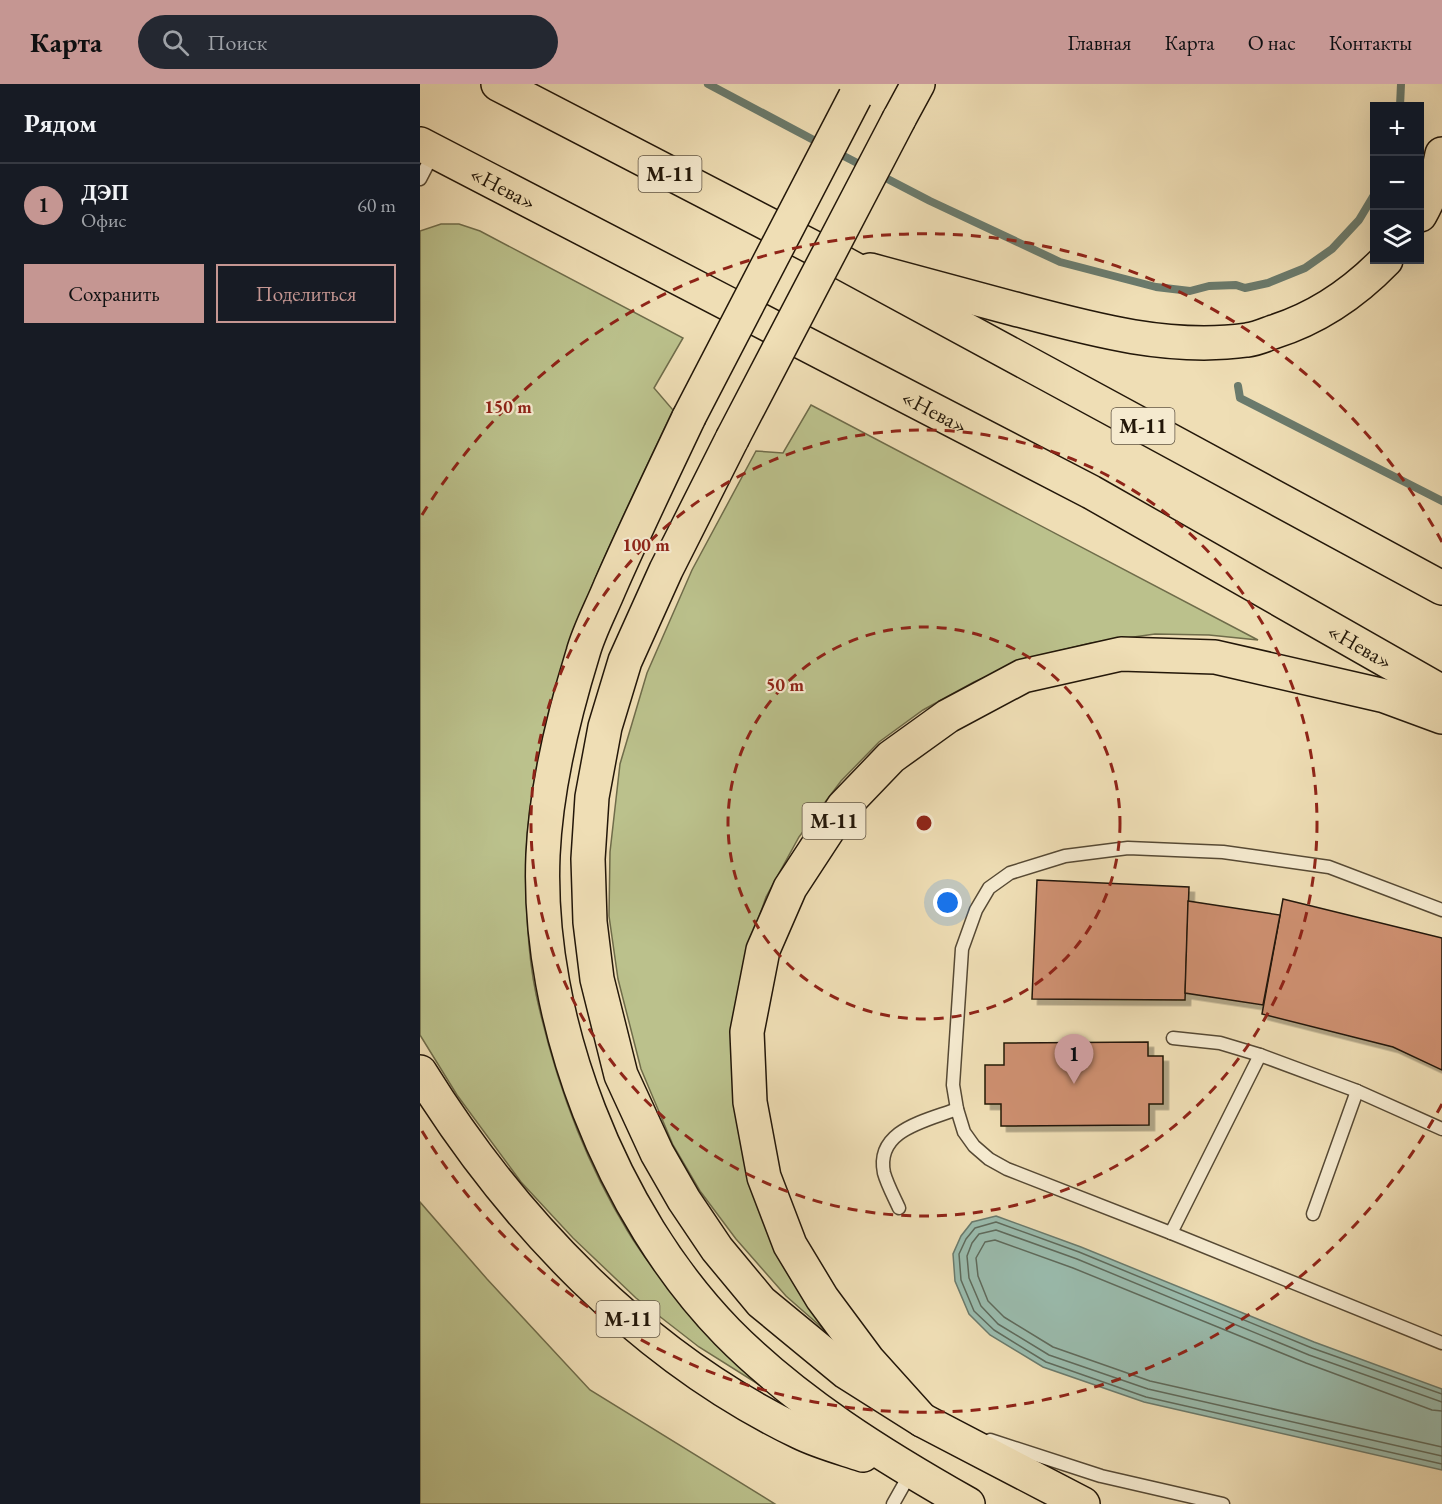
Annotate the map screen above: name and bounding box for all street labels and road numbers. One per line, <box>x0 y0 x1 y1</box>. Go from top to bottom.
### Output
road number: М-11 <box>638 156 702 192</box>
street label: «Нева» <box>465 159 541 217</box>
street label: «Нева» <box>897 382 973 441</box>
road number: М-11 <box>1112 408 1174 444</box>
street label: «Нева» <box>1322 616 1398 676</box>
road number: М-11 <box>802 803 866 839</box>
road number: М-11 <box>596 1301 660 1337</box>

